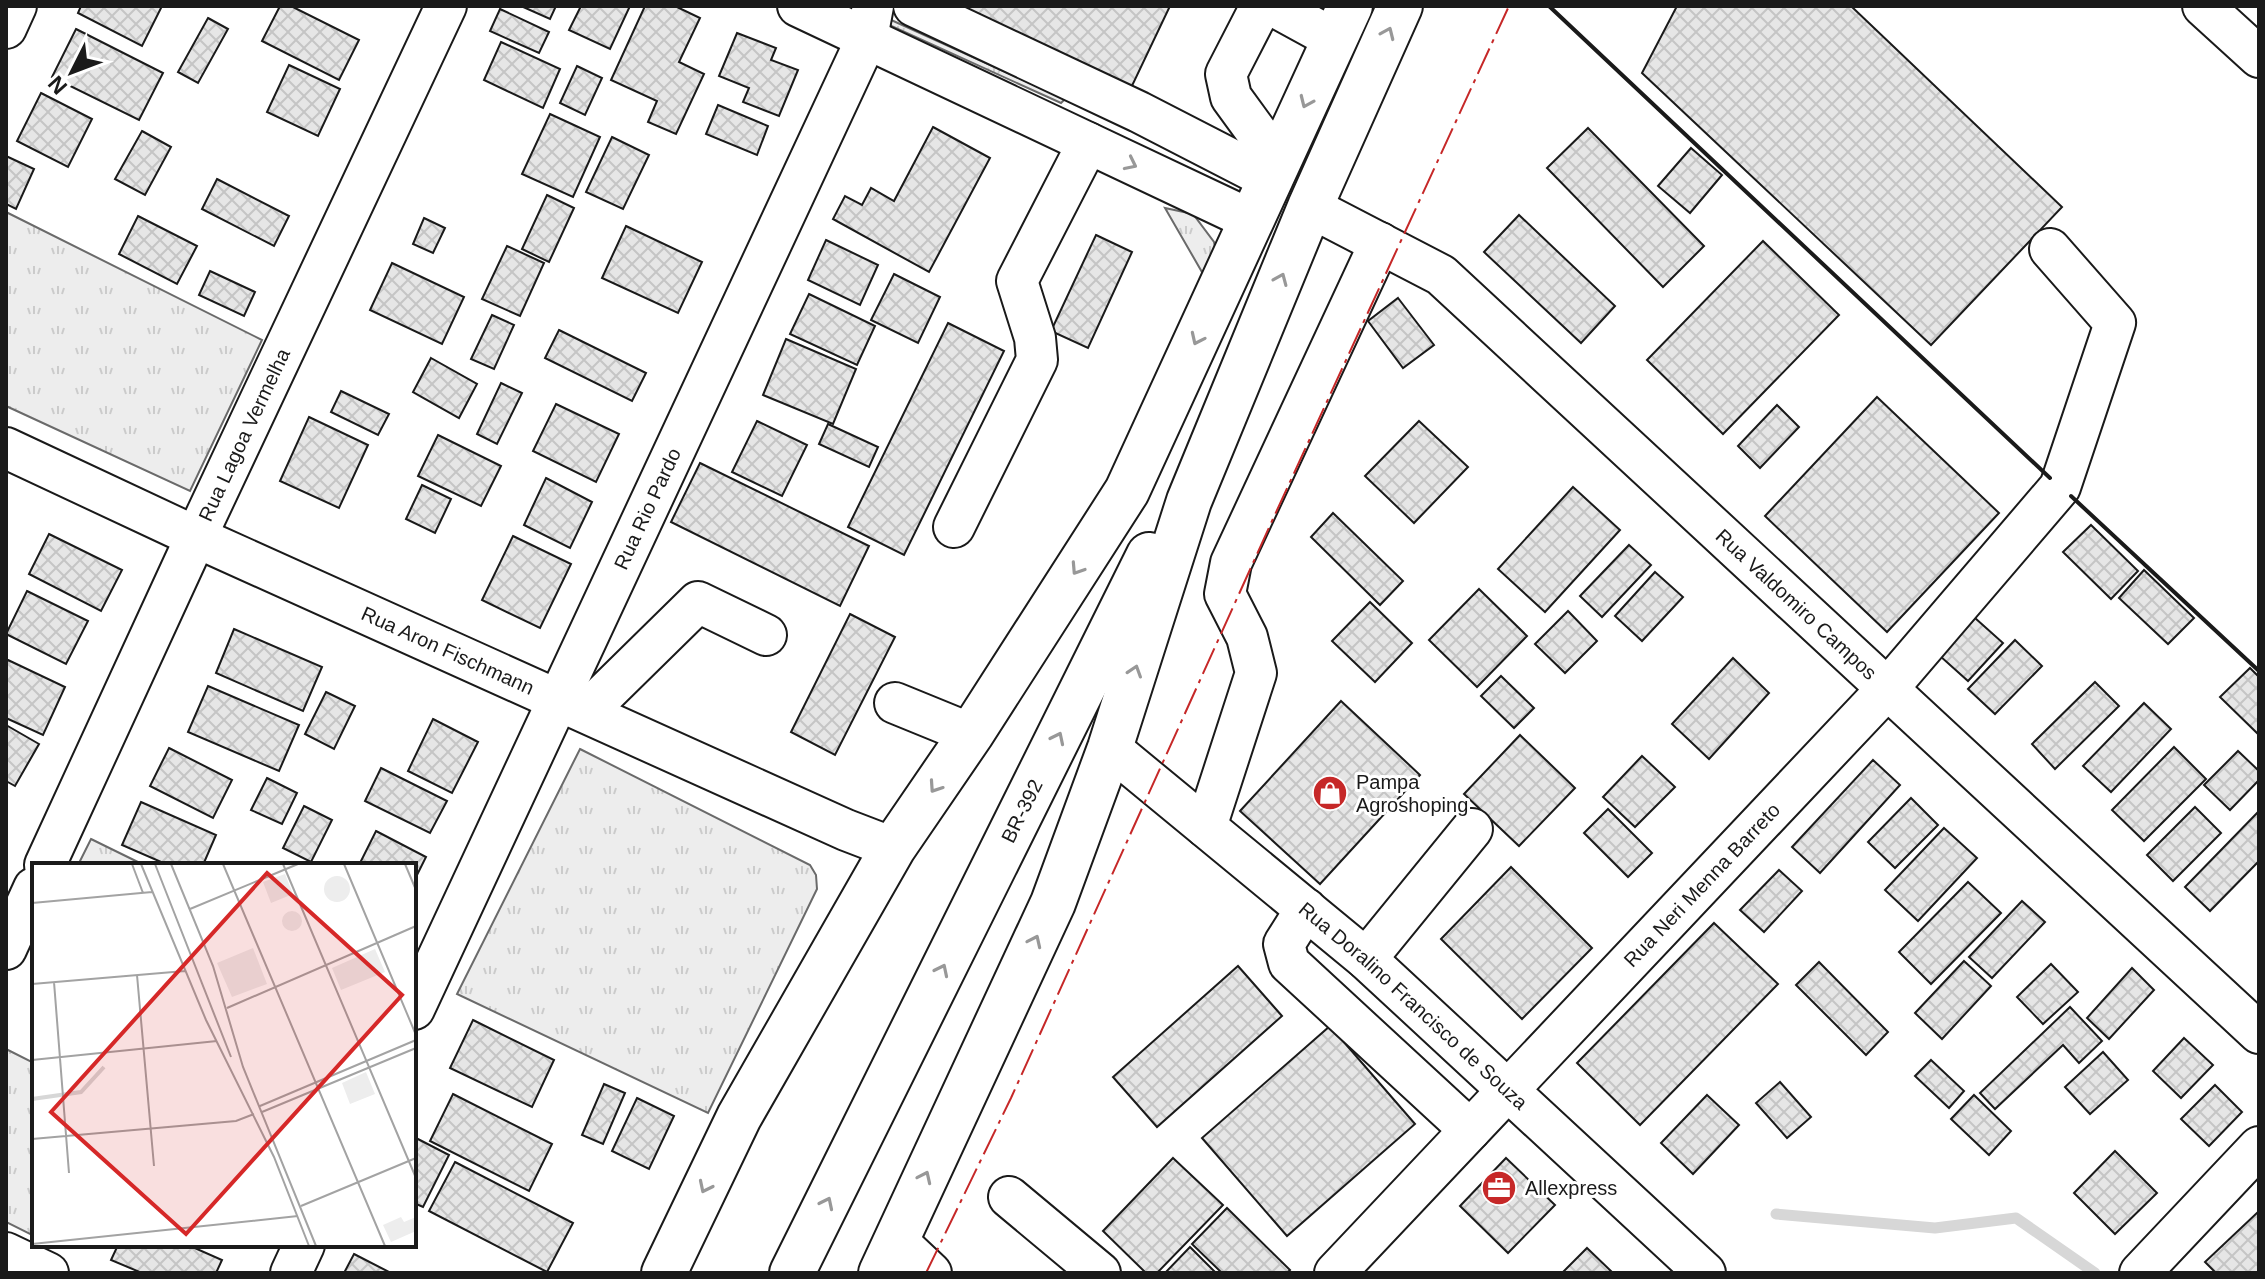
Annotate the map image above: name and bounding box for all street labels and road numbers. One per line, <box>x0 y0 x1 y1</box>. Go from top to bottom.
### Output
street label: Rua Lagoa Vermelha <box>194 344 294 525</box>
street label: Rua Rio Pardo <box>610 445 685 573</box>
street label: Rua Valdomiro Campos <box>1711 524 1881 684</box>
street label: Rua Aron Fischmann <box>358 602 537 699</box>
street label: BR-392 <box>997 776 1047 846</box>
street label: Rua Neri Menna Barreto <box>1619 799 1784 971</box>
street label: Rua Doralino Francisco de Souza <box>1295 898 1532 1114</box>

